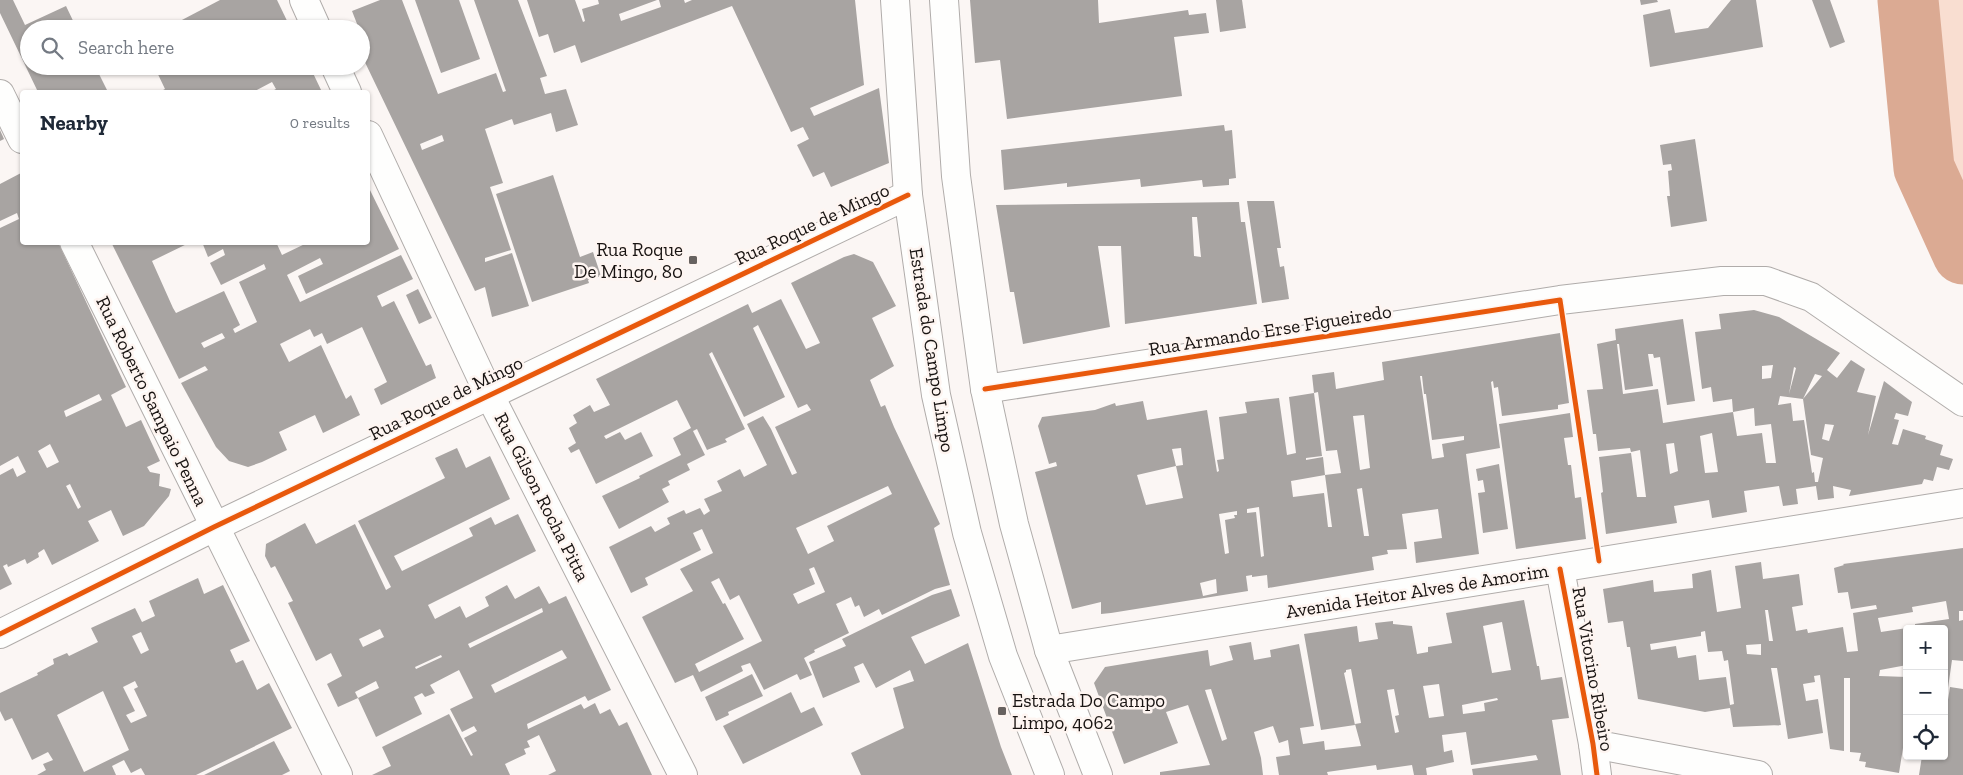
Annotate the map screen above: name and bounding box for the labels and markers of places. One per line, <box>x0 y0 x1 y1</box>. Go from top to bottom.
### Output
place label: Rua Roque De Mingo, 80 <box>574 238 683 283</box>
marker: Rua Roque De Mingo, 80 <box>687 254 699 266</box>
place label: Estrada Do Campo Limpo, 4062 <box>1012 689 1165 734</box>
marker: Estrada Do Campo Limpo, 4062 <box>996 705 1008 717</box>

